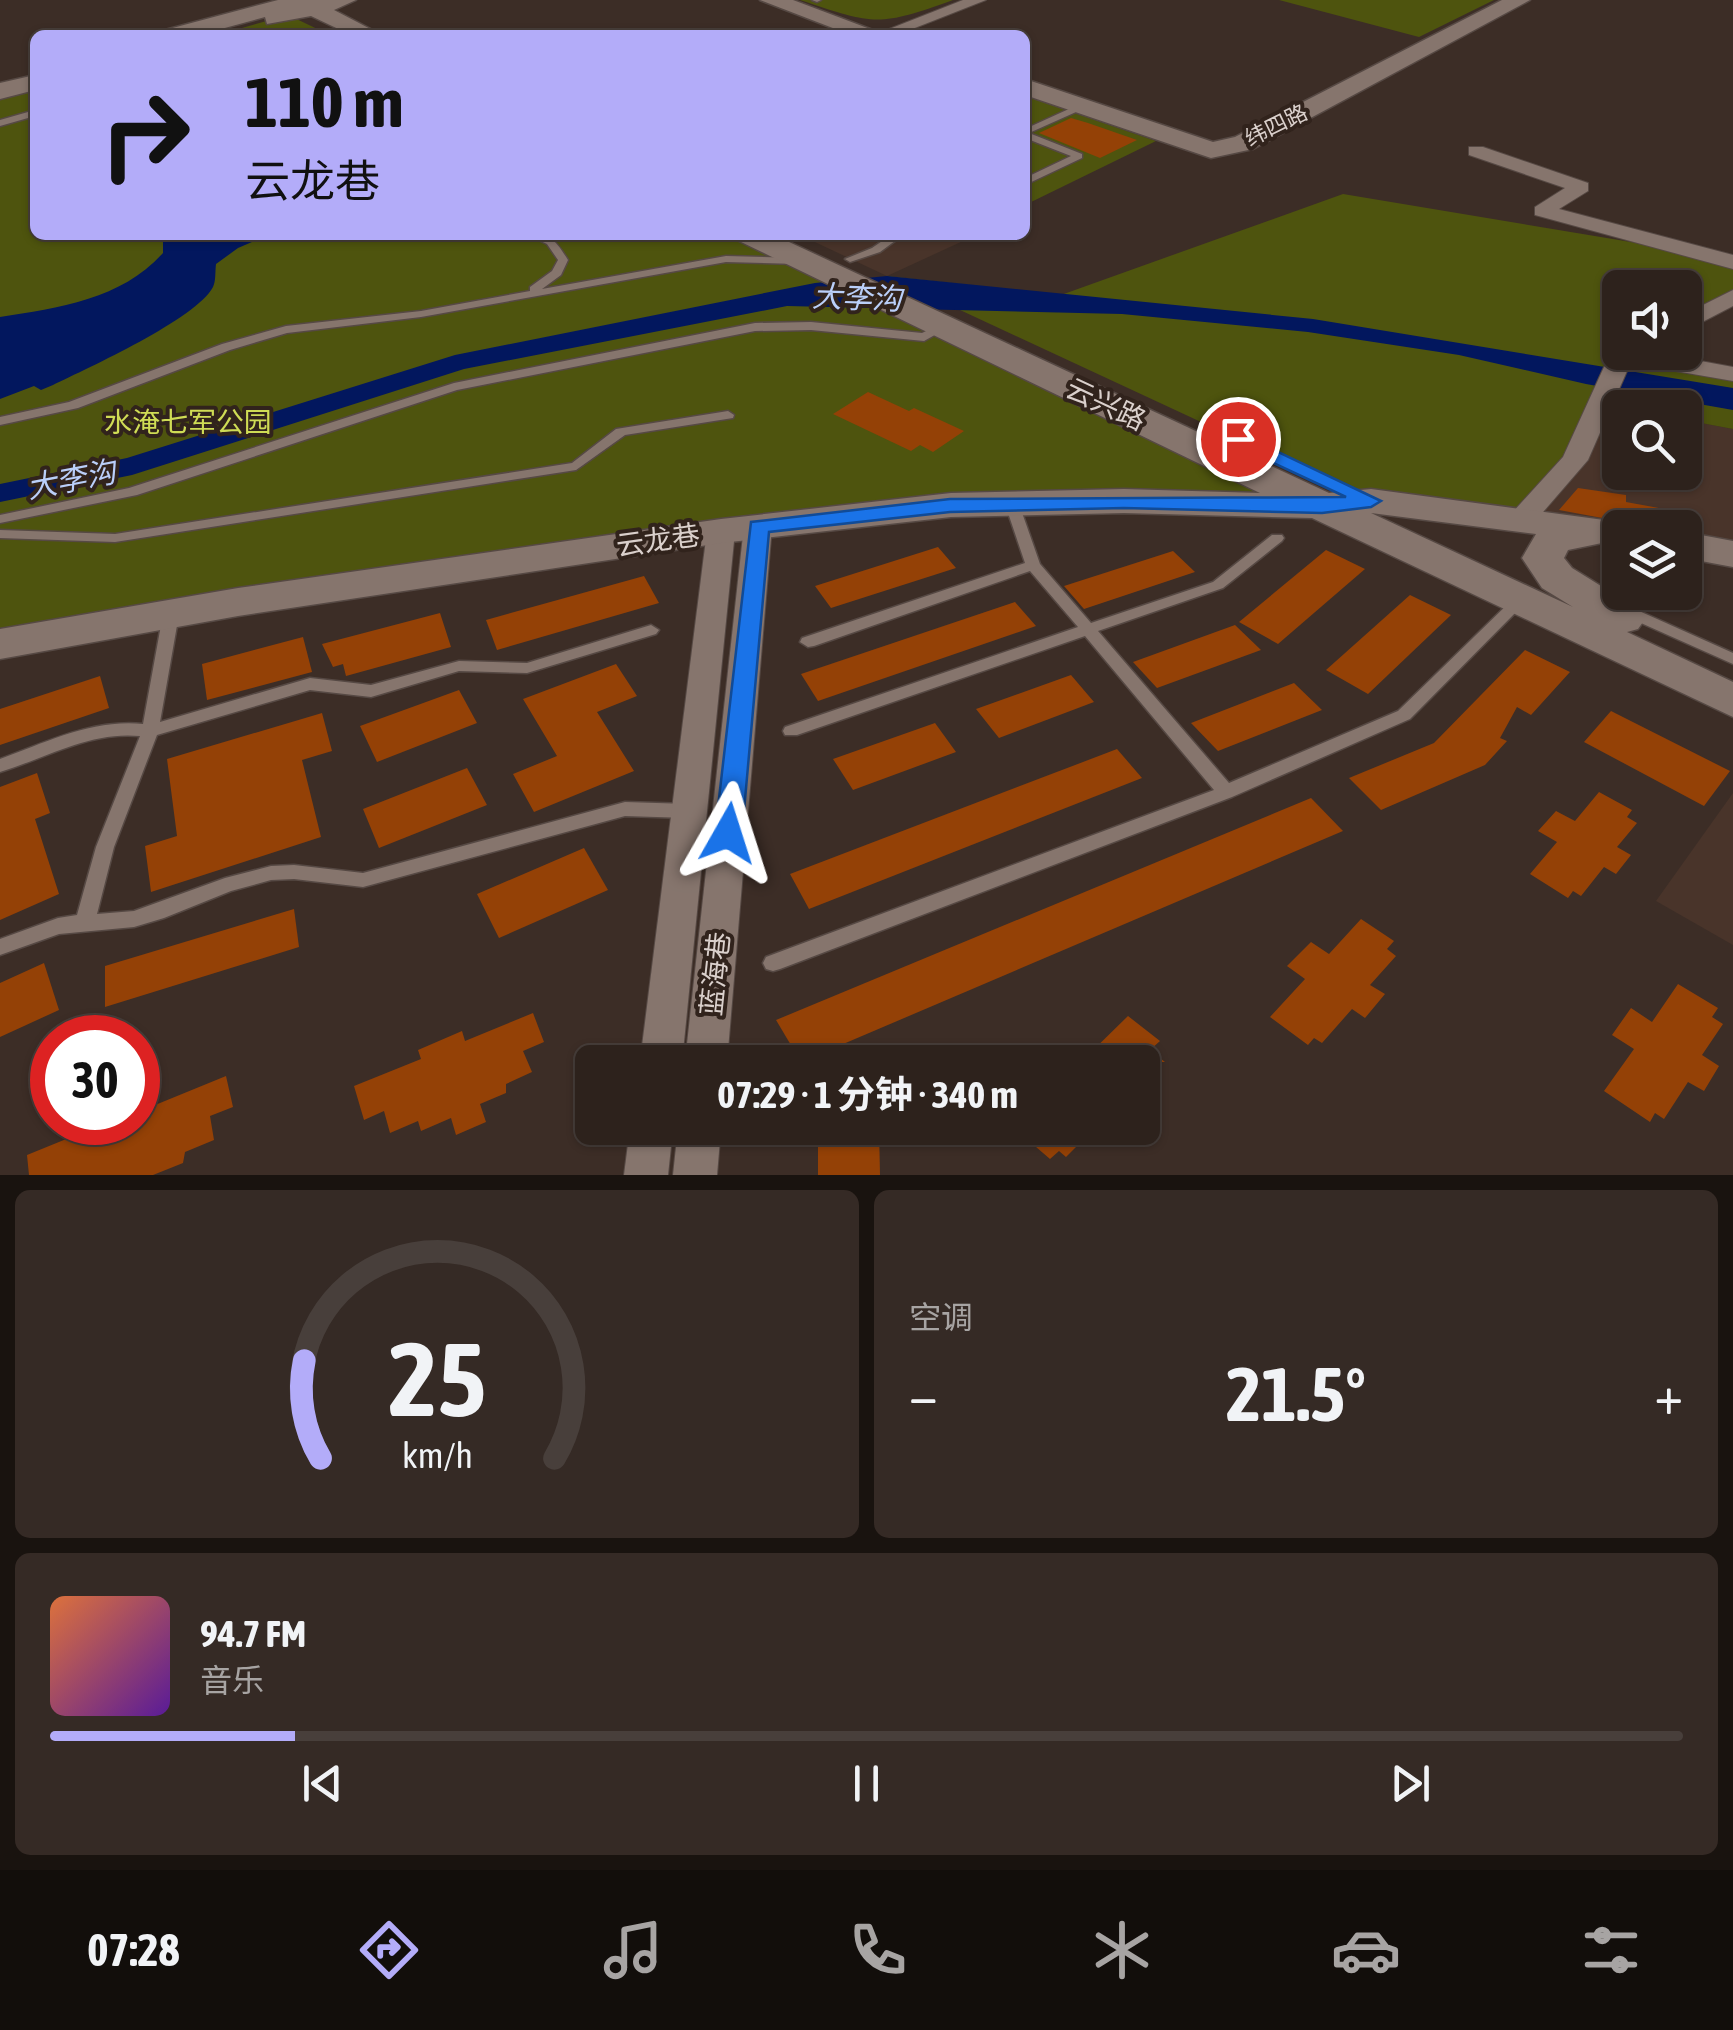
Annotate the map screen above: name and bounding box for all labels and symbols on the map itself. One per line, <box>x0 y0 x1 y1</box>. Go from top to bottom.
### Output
street label: 纬四路 <box>1241 99 1311 151</box>
water label: 大李沟 <box>811 278 906 316</box>
street label: 云兴路 <box>1061 372 1151 436</box>
pin <box>1196 397 1281 482</box>
park label: 水淹七军公园 <box>104 406 272 438</box>
water label: 大李沟 <box>24 453 121 504</box>
street label: 云龙巷 <box>614 518 702 562</box>
position arrow <box>676 781 780 885</box>
street label: 蓝海巷 <box>695 931 735 1017</box>
speed limit sign: 30 <box>30 1015 160 1145</box>

